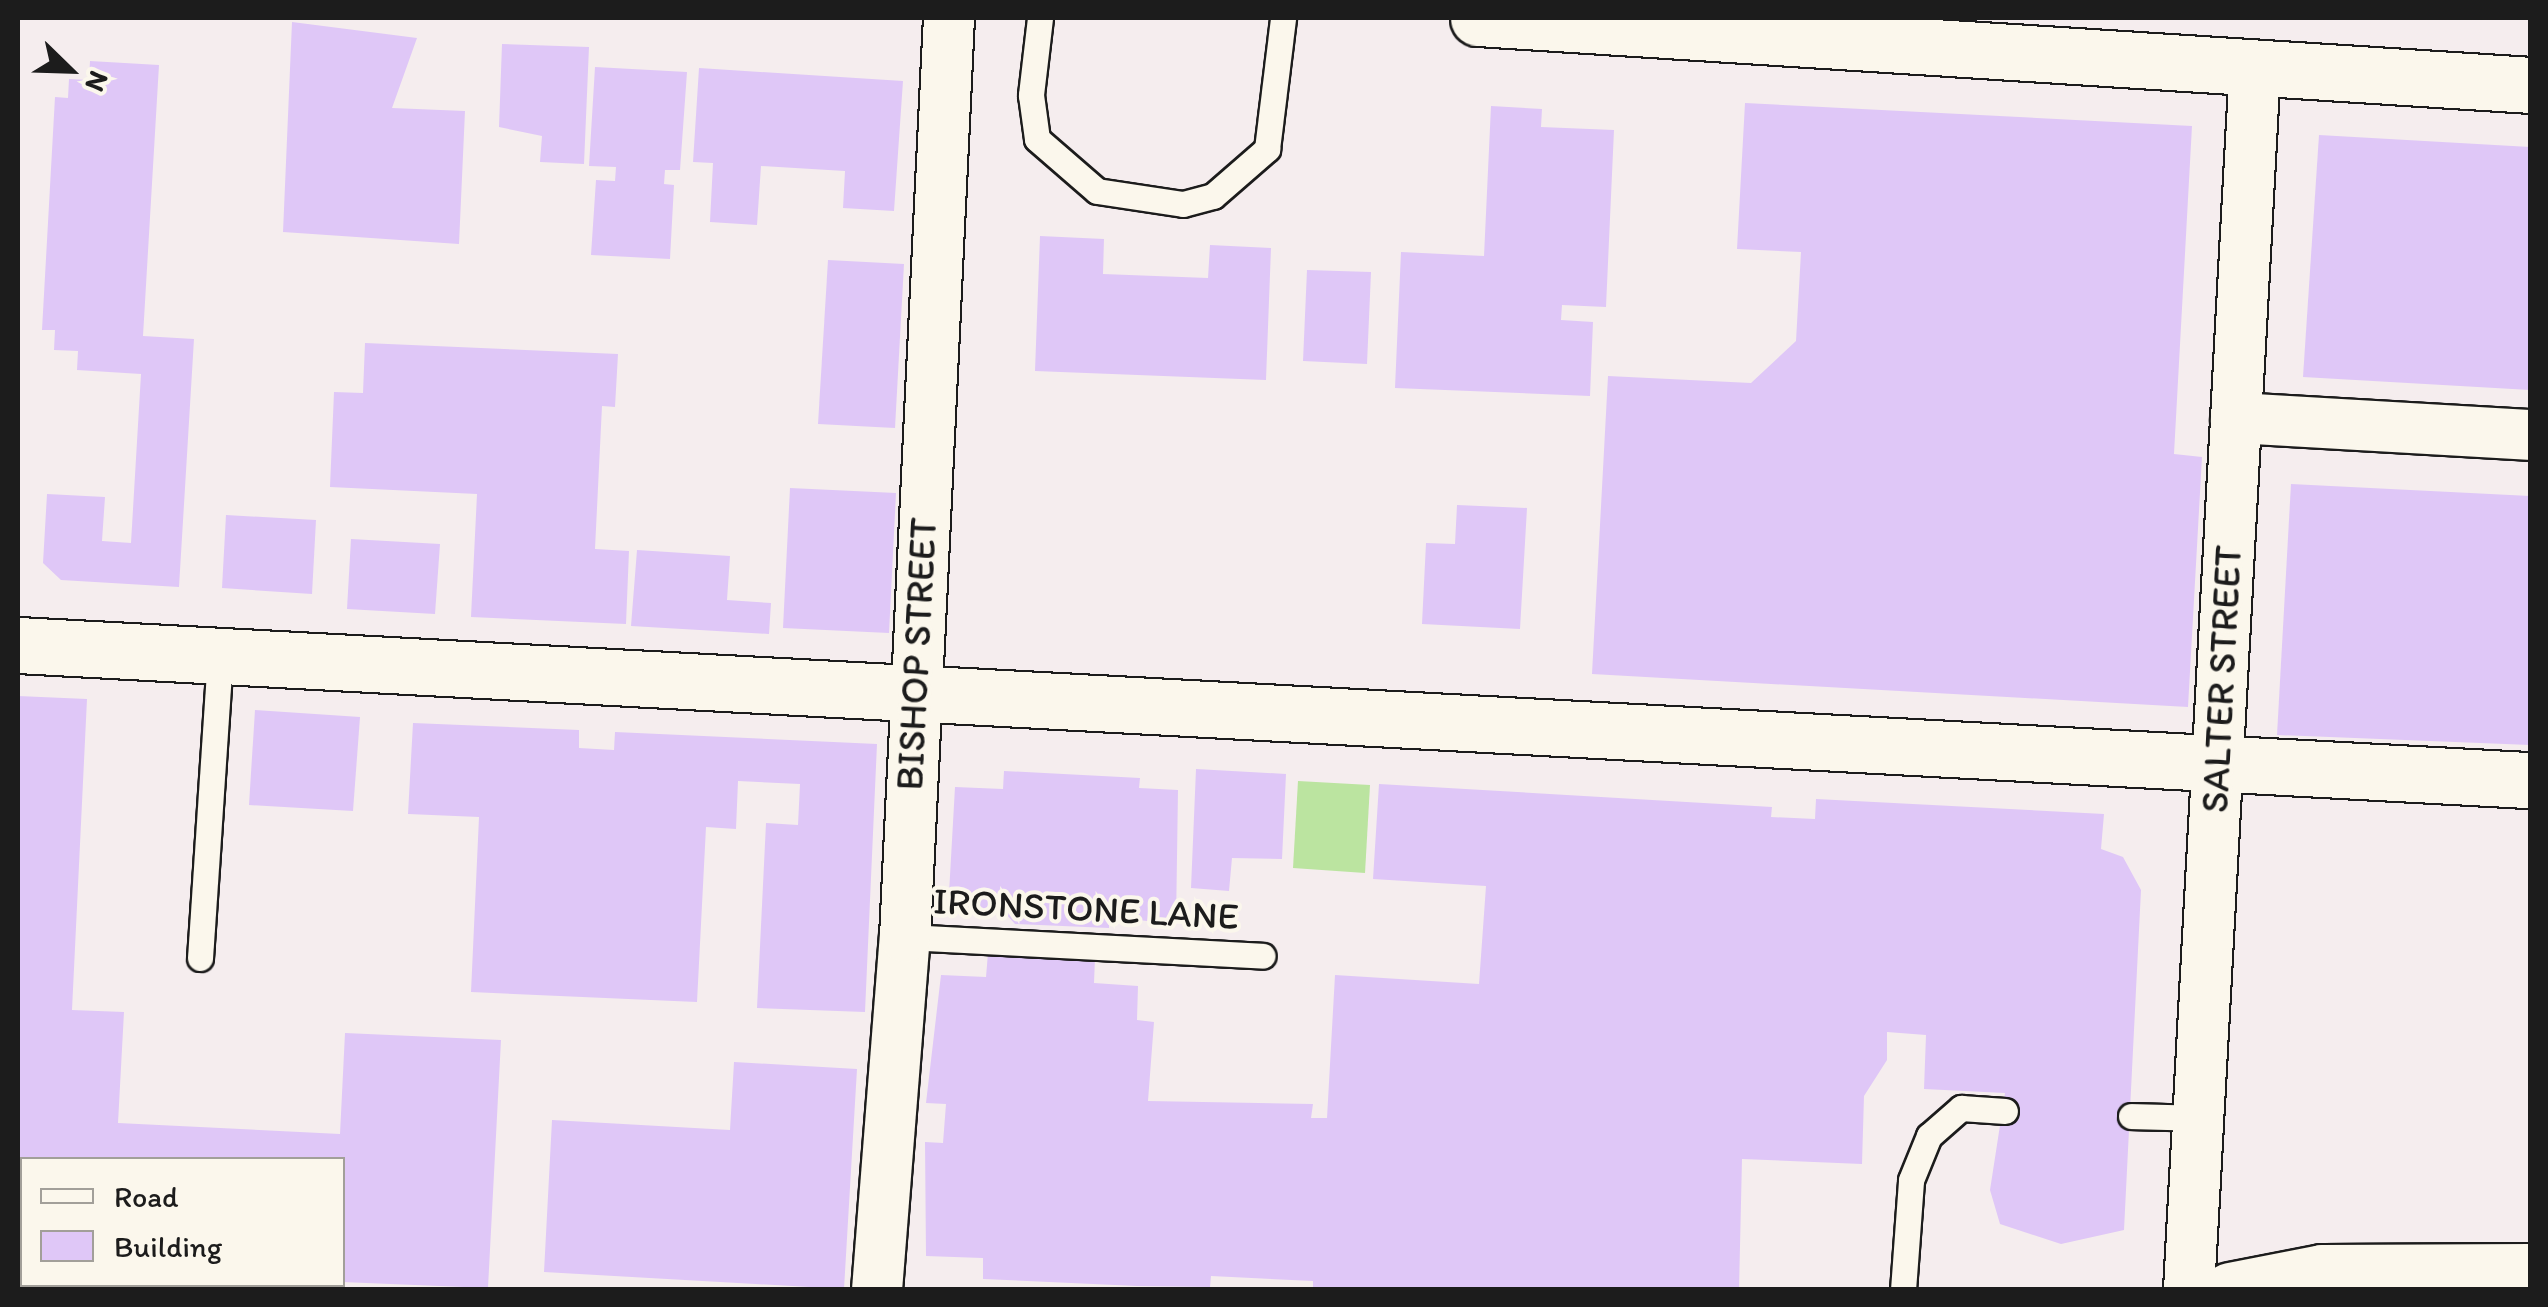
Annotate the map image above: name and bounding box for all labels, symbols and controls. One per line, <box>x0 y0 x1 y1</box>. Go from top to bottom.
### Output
north arrow <box>20 20 120 120</box>
text: N <box>78 66 117 97</box>
street label: BISHOP STREET <box>887 516 947 792</box>
street label: SALTER STREET <box>2192 544 2252 814</box>
street label: IRONSTONE LANE <box>932 878 1240 940</box>
legend <box>20 1157 345 1287</box>
text: Road <box>114 1178 179 1215</box>
text: Building <box>114 1228 222 1265</box>

